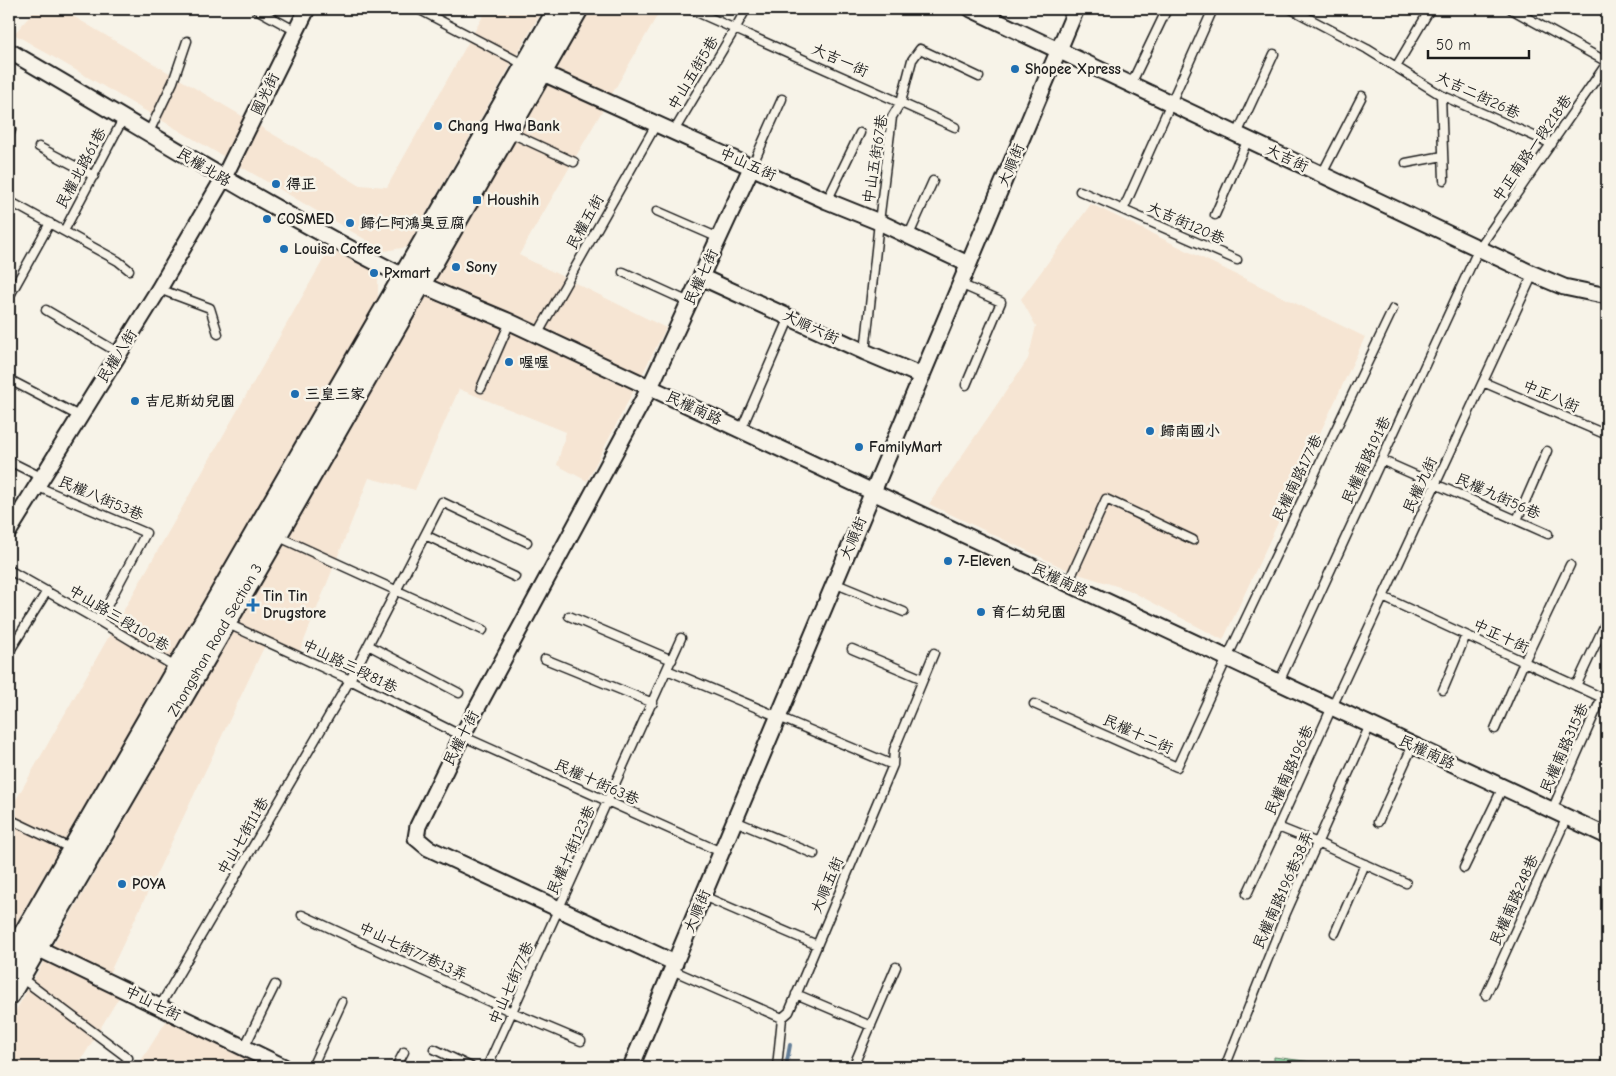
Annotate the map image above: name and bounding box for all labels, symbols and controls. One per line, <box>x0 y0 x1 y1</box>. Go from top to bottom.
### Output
scale bar <box>1428 28 1530 60</box>
street label: 中山五街5巷 <box>664 33 722 113</box>
text: 50 m <box>1436 36 1471 54</box>
street label: 大吉一街 <box>809 40 871 80</box>
place label: Shopee Xpress <box>1025 60 1121 78</box>
marker: Shopee Xpress <box>1009 63 1021 75</box>
street label: 大吉二街26巷 <box>1433 68 1523 122</box>
street label: 國光街 <box>247 70 283 118</box>
street label: 中正南路一段218巷 <box>1488 91 1576 205</box>
street label: 中山五街67巷 <box>859 113 891 205</box>
place label: Chang Hwa Bank <box>448 117 560 135</box>
marker: Chang Hwa Bank <box>432 120 444 132</box>
street label: 民權北路61巷 <box>52 124 110 212</box>
street label: 大吉街 <box>1263 140 1311 176</box>
street label: 大順街 <box>994 141 1028 189</box>
street label: 民權北路 <box>174 144 234 190</box>
street label: 中山五街 <box>717 144 779 184</box>
place label: 得正 <box>286 175 316 193</box>
marker: 得正 <box>270 178 282 190</box>
place label: Houshih <box>487 191 539 209</box>
street label: 民權五街 <box>563 191 607 253</box>
marker: Houshih <box>471 194 483 206</box>
street label: 大吉街120巷 <box>1144 198 1228 248</box>
place label: COSMED <box>277 210 334 228</box>
marker: COSMED <box>261 213 273 225</box>
place label: 歸仁阿鴻臭豆腐 <box>360 214 465 232</box>
marker: 歸仁阿鴻臭豆腐 <box>344 217 356 229</box>
place label: Louisa Coffee <box>294 240 381 258</box>
marker: Louisa Coffee <box>278 243 290 255</box>
street label: 民權七街 <box>680 246 722 308</box>
place label: Sony <box>466 258 497 276</box>
marker: Sony <box>450 261 462 273</box>
place label: Pxmart <box>384 264 431 282</box>
marker: Pxmart <box>368 267 380 279</box>
street label: 大順六街 <box>780 306 842 348</box>
street label: 民權八街 <box>93 326 141 386</box>
place label: 喔喔 <box>519 353 549 371</box>
marker: 喔喔 <box>503 356 515 368</box>
street label: 中正八街 <box>1520 376 1582 416</box>
place label: 三皇三家 <box>305 385 365 403</box>
street label: 民權南路 <box>663 387 725 429</box>
marker: 三皇三家 <box>289 388 301 400</box>
place label: 吉尼斯幼兒園 <box>145 392 235 410</box>
marker: 吉尼斯幼兒園 <box>129 395 141 407</box>
street label: 民權南路191巷 <box>1338 413 1394 507</box>
place label: 歸南國小 <box>1160 422 1220 440</box>
marker: 歸南國小 <box>1144 425 1156 437</box>
street label: 民權南路177巷 <box>1268 431 1326 525</box>
place label: FamilyMart <box>869 438 943 456</box>
marker: FamilyMart <box>853 441 865 453</box>
street label: 民權九街 <box>1399 454 1441 516</box>
street label: 民權九街56巷 <box>1453 469 1543 523</box>
street label: 民權八街53巷 <box>56 472 146 524</box>
street label: 大順街 <box>836 514 870 562</box>
place label: 7-Eleven <box>958 552 1011 570</box>
marker: 7-Eleven <box>942 555 954 567</box>
street label: 民權南路 <box>1029 559 1091 601</box>
street label: Zhongshan Road Section 3 <box>164 560 266 720</box>
street label: 中山路三段100巷 <box>65 581 173 655</box>
place label: Tin Tin Drugstore <box>263 587 326 622</box>
marker: Tin Tin Drugstore <box>247 599 259 611</box>
place label: 育仁幼兒園 <box>991 603 1066 621</box>
marker: 育仁幼兒園 <box>975 606 987 618</box>
street label: 中正十街 <box>1470 615 1532 657</box>
street label: 中山路三段81巷 <box>299 635 401 697</box>
street label: 民權南路315巷 <box>1536 700 1592 796</box>
street label: 民權十街 <box>439 707 483 769</box>
street label: 民權十二街 <box>1100 711 1176 757</box>
street label: 民權南路196巷 <box>1261 722 1317 818</box>
street label: 民權南路 <box>1396 731 1458 773</box>
street label: 民權十街63巷 <box>552 755 642 809</box>
street label: 中山七街11巷 <box>213 794 273 878</box>
street label: 民權十街123巷 <box>543 802 599 898</box>
street label: 民權南路196巷38弄 <box>1249 828 1317 952</box>
street label: 民權南路248巷 <box>1486 852 1542 948</box>
street label: 大順五街 <box>807 854 847 916</box>
place label: POYA <box>132 875 166 893</box>
marker: POYA <box>116 878 128 890</box>
street label: 大順街 <box>680 887 714 935</box>
street label: 中山七街77巷13弄 <box>356 918 470 984</box>
street label: 中山七街77巷 <box>485 939 537 1027</box>
street label: 中山七街 <box>122 982 184 1024</box>

